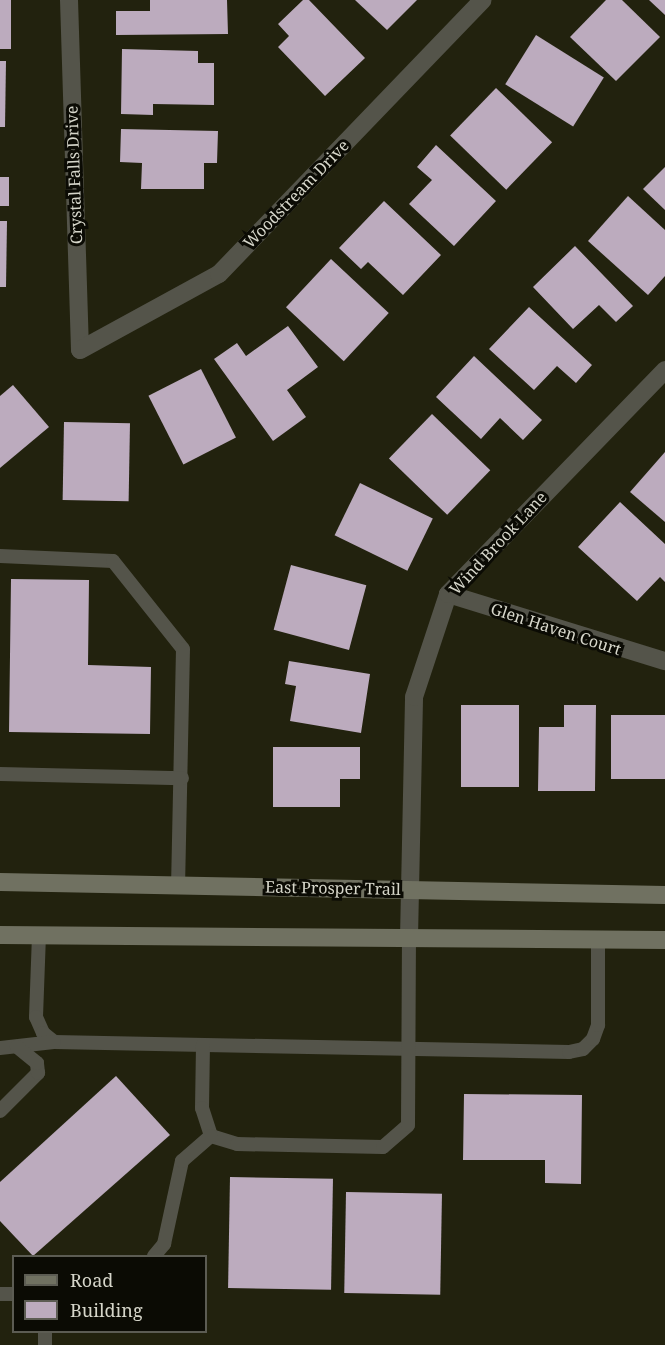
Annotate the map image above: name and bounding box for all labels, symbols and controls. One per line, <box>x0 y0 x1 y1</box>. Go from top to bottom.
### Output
street label: Crystal Falls Drive <box>62 105 86 245</box>
street label: Woodstream Drive <box>239 136 353 252</box>
street label: Wind Brook Lane <box>445 487 551 599</box>
street label: Glen Haven Court <box>488 599 624 659</box>
street label: East Prosper Trail <box>265 877 401 899</box>
legend <box>12 1255 207 1333</box>
text: Road <box>70 1268 113 1292</box>
text: Building <box>70 1298 143 1322</box>

